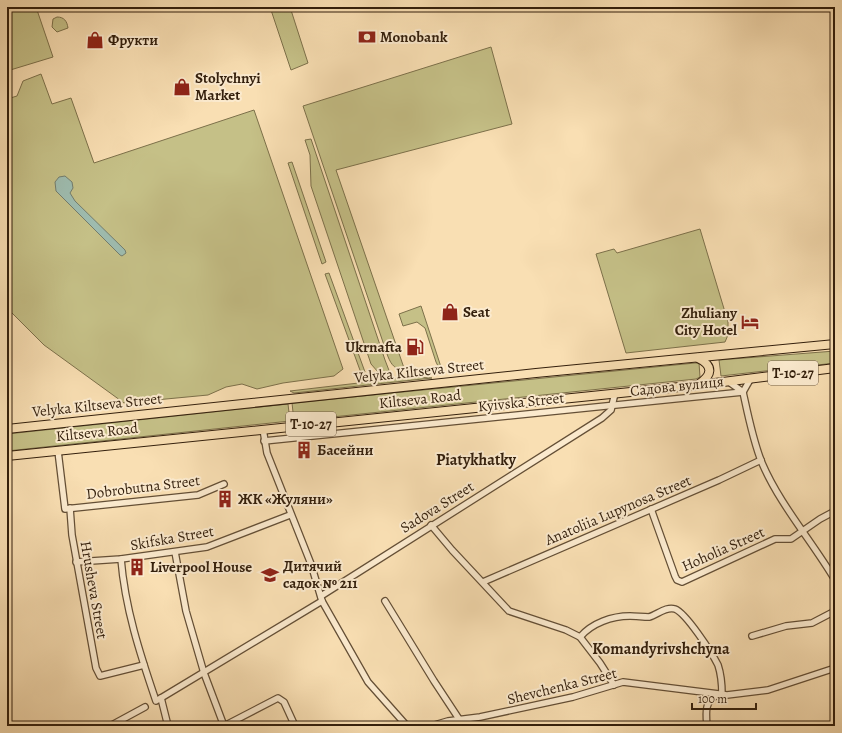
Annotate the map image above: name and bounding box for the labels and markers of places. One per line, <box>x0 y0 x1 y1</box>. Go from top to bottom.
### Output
bank icon: Monobank <box>357 27 377 47</box>
place label: Monobank <box>380 27 448 47</box>
shop icon: Фрукти <box>85 30 105 50</box>
place label: Фрукти <box>108 30 158 50</box>
place label: Stolychnyi Market <box>195 68 261 105</box>
shop icon: Stolychnyi Market <box>172 77 192 97</box>
shop icon: Seat <box>440 302 460 322</box>
place label: Seat <box>463 302 490 322</box>
place label: Zhuliany City Hotel <box>675 303 738 340</box>
hotel icon: Zhuliany City Hotel <box>740 312 760 332</box>
place label: Ukrnafta <box>345 337 403 357</box>
fuel station icon: Ukrnafta <box>405 337 425 357</box>
building icon: Басейни <box>294 440 314 460</box>
place label: Басейни <box>317 440 373 460</box>
building icon: ЖК «Жуляни» <box>215 489 235 509</box>
place label: ЖК «Жуляни» <box>238 489 333 509</box>
place label: Дитячий садок № 211 <box>283 556 358 593</box>
building icon: Liverpool House <box>127 557 147 577</box>
place label: Liverpool House <box>150 557 252 577</box>
school or university icon: Дитячий садок № 211 <box>260 565 280 585</box>

